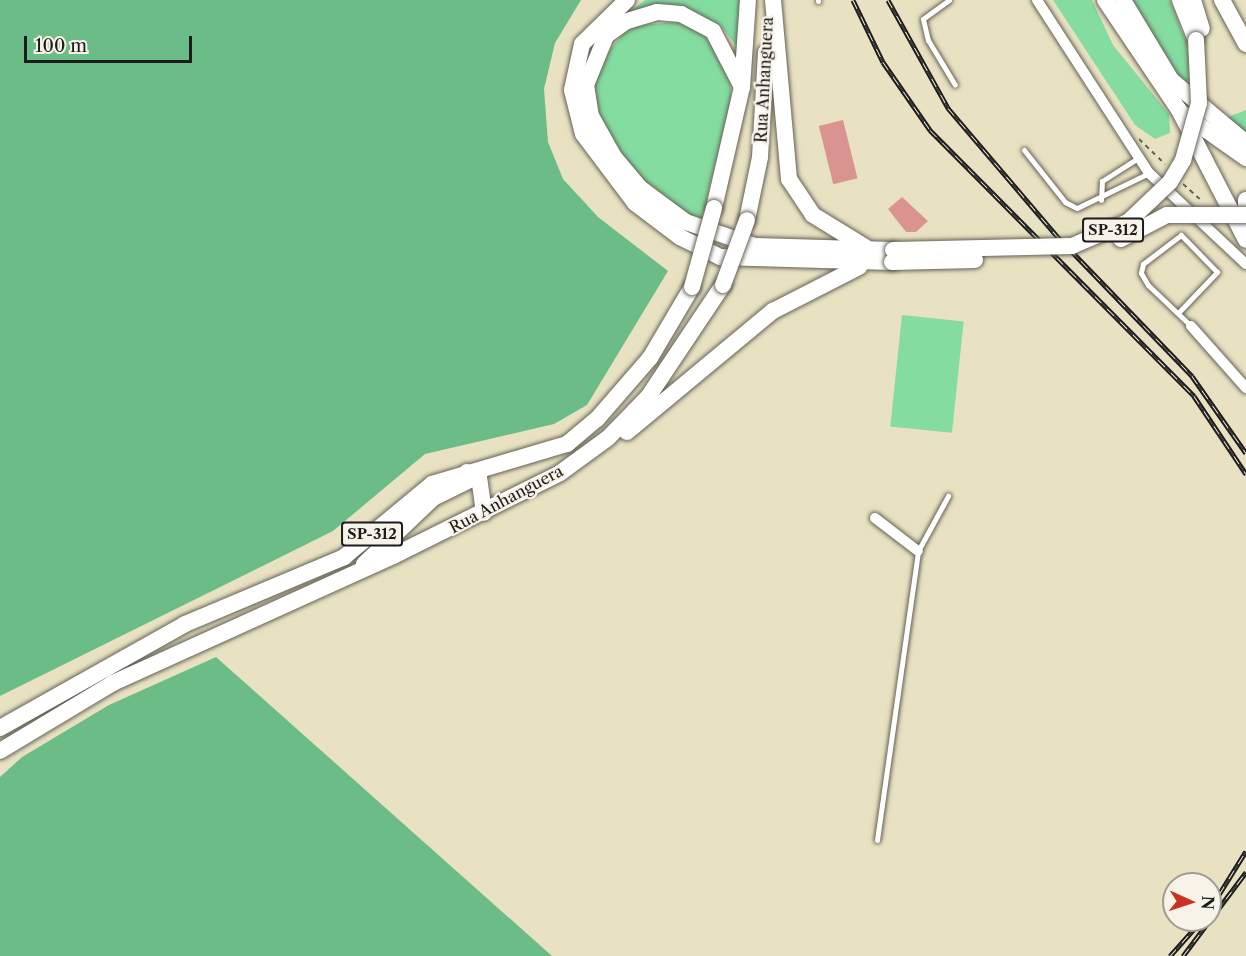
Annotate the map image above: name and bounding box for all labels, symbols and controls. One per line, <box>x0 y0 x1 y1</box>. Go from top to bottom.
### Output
street label: Rua Anhanguera <box>751 16 777 144</box>
scale bar <box>27 24 195 62</box>
text: 100 m <box>35 35 87 57</box>
road number: SP-312 <box>1082 218 1144 242</box>
street label: Rua Anhanguera <box>445 461 567 537</box>
road number: SP-312 <box>340 522 404 546</box>
north arrow <box>1162 872 1222 932</box>
text: N <box>1198 895 1218 910</box>

